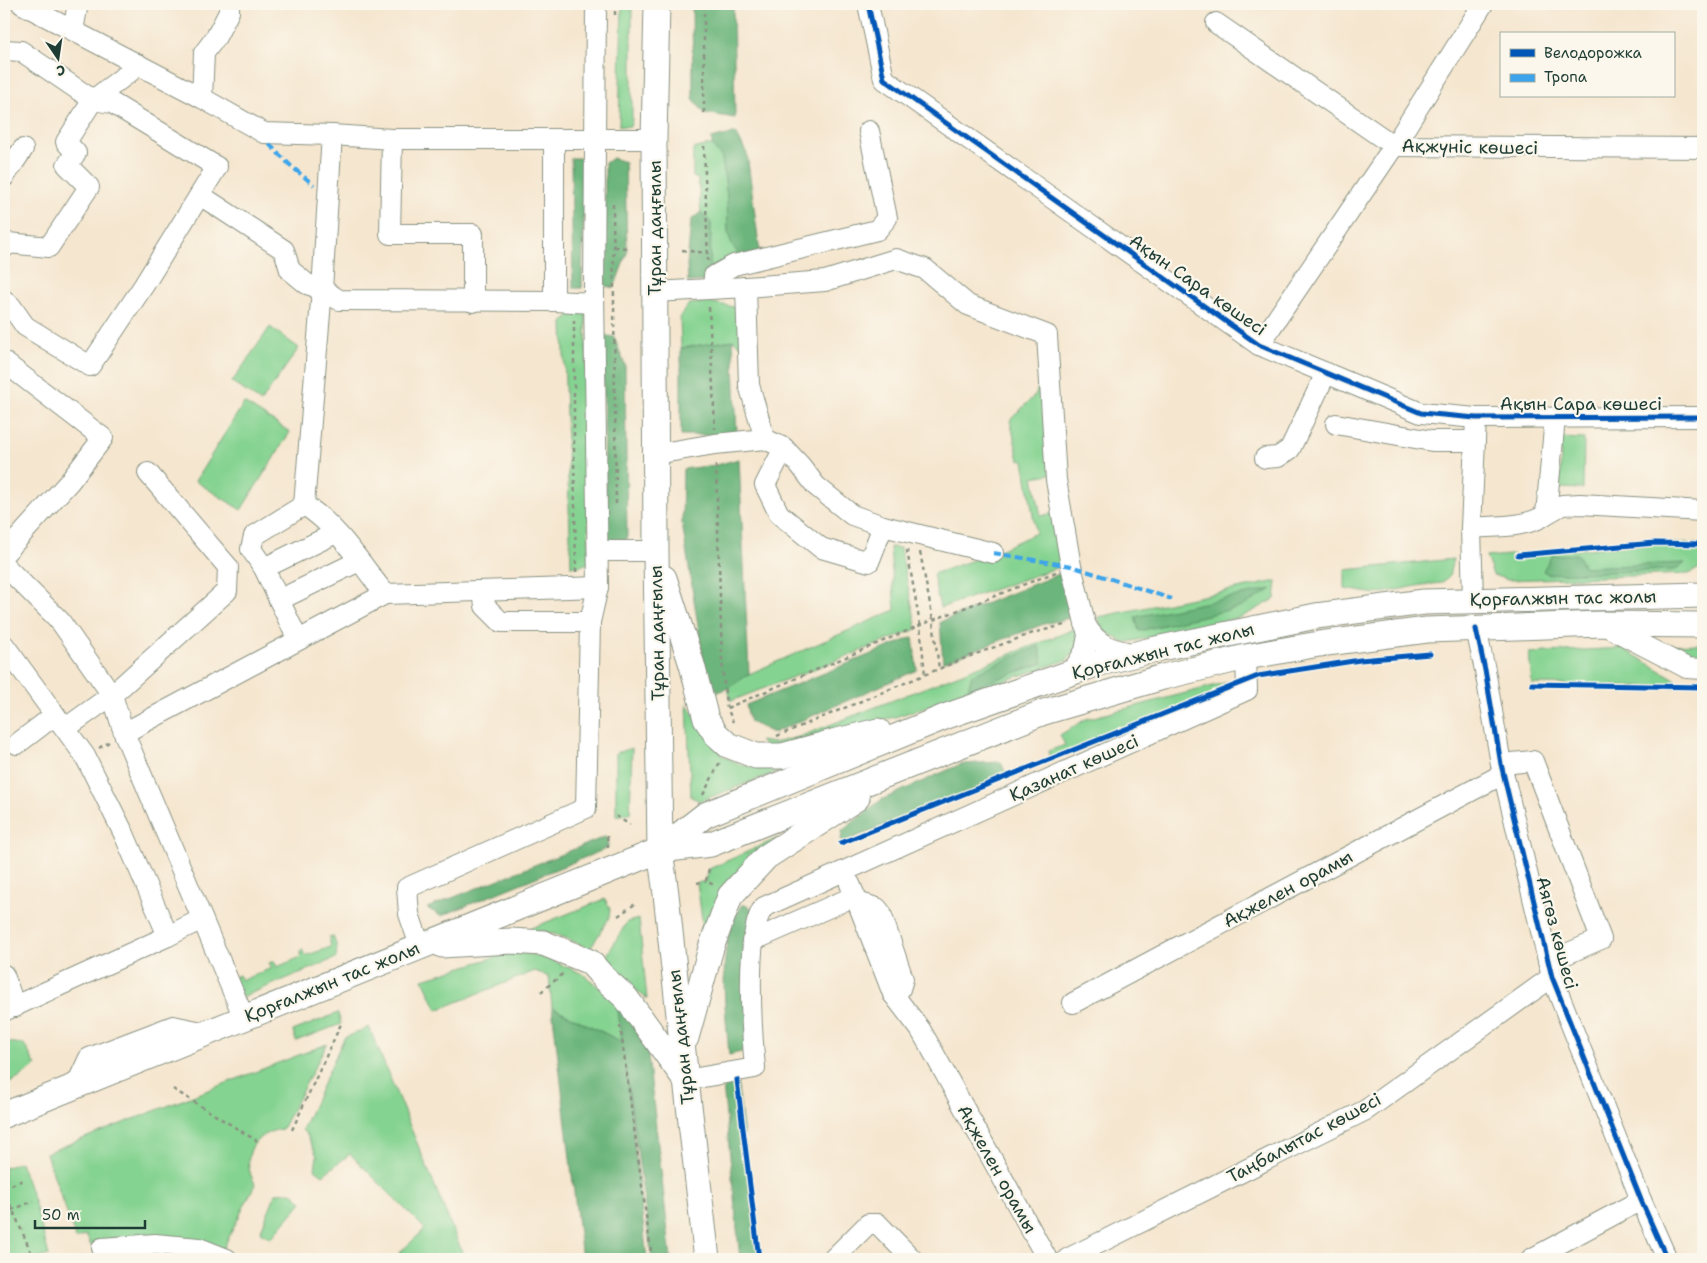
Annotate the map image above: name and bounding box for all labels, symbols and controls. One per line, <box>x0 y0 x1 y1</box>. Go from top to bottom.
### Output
north arrow <box>32 32 82 82</box>
legend <box>1500 32 1674 98</box>
text: Велодорожка <box>1544 43 1643 63</box>
text: С <box>55 61 67 80</box>
text: Тропа <box>1544 67 1588 87</box>
street label: Ақжүніс көшесі <box>1401 134 1539 160</box>
street label: Тұран даңғылы <box>643 160 667 296</box>
street label: Ақын Сара көшесі <box>1125 229 1271 341</box>
street label: Ақын Сара көшесі <box>1500 392 1662 416</box>
street label: Тұран даңғылы <box>644 565 670 701</box>
street label: Қорғалжын тас жолы <box>1469 584 1657 612</box>
street label: Қорғалжын тас жолы <box>1069 617 1257 685</box>
street label: Қазанат көшесі <box>1006 729 1142 807</box>
street label: Ақжелен орамы <box>1219 845 1357 933</box>
street label: Аягөз көшесі <box>1530 874 1584 992</box>
street label: Қорғалжын тас жолы <box>241 936 423 1028</box>
street label: Тұран даңғылы <box>662 968 700 1106</box>
street label: Таңбалытас көшесі <box>1223 1087 1385 1189</box>
street label: Ақжелен орамы <box>952 1101 1042 1237</box>
scale bar <box>35 1198 145 1230</box>
text: 50 m <box>42 1205 80 1225</box>

